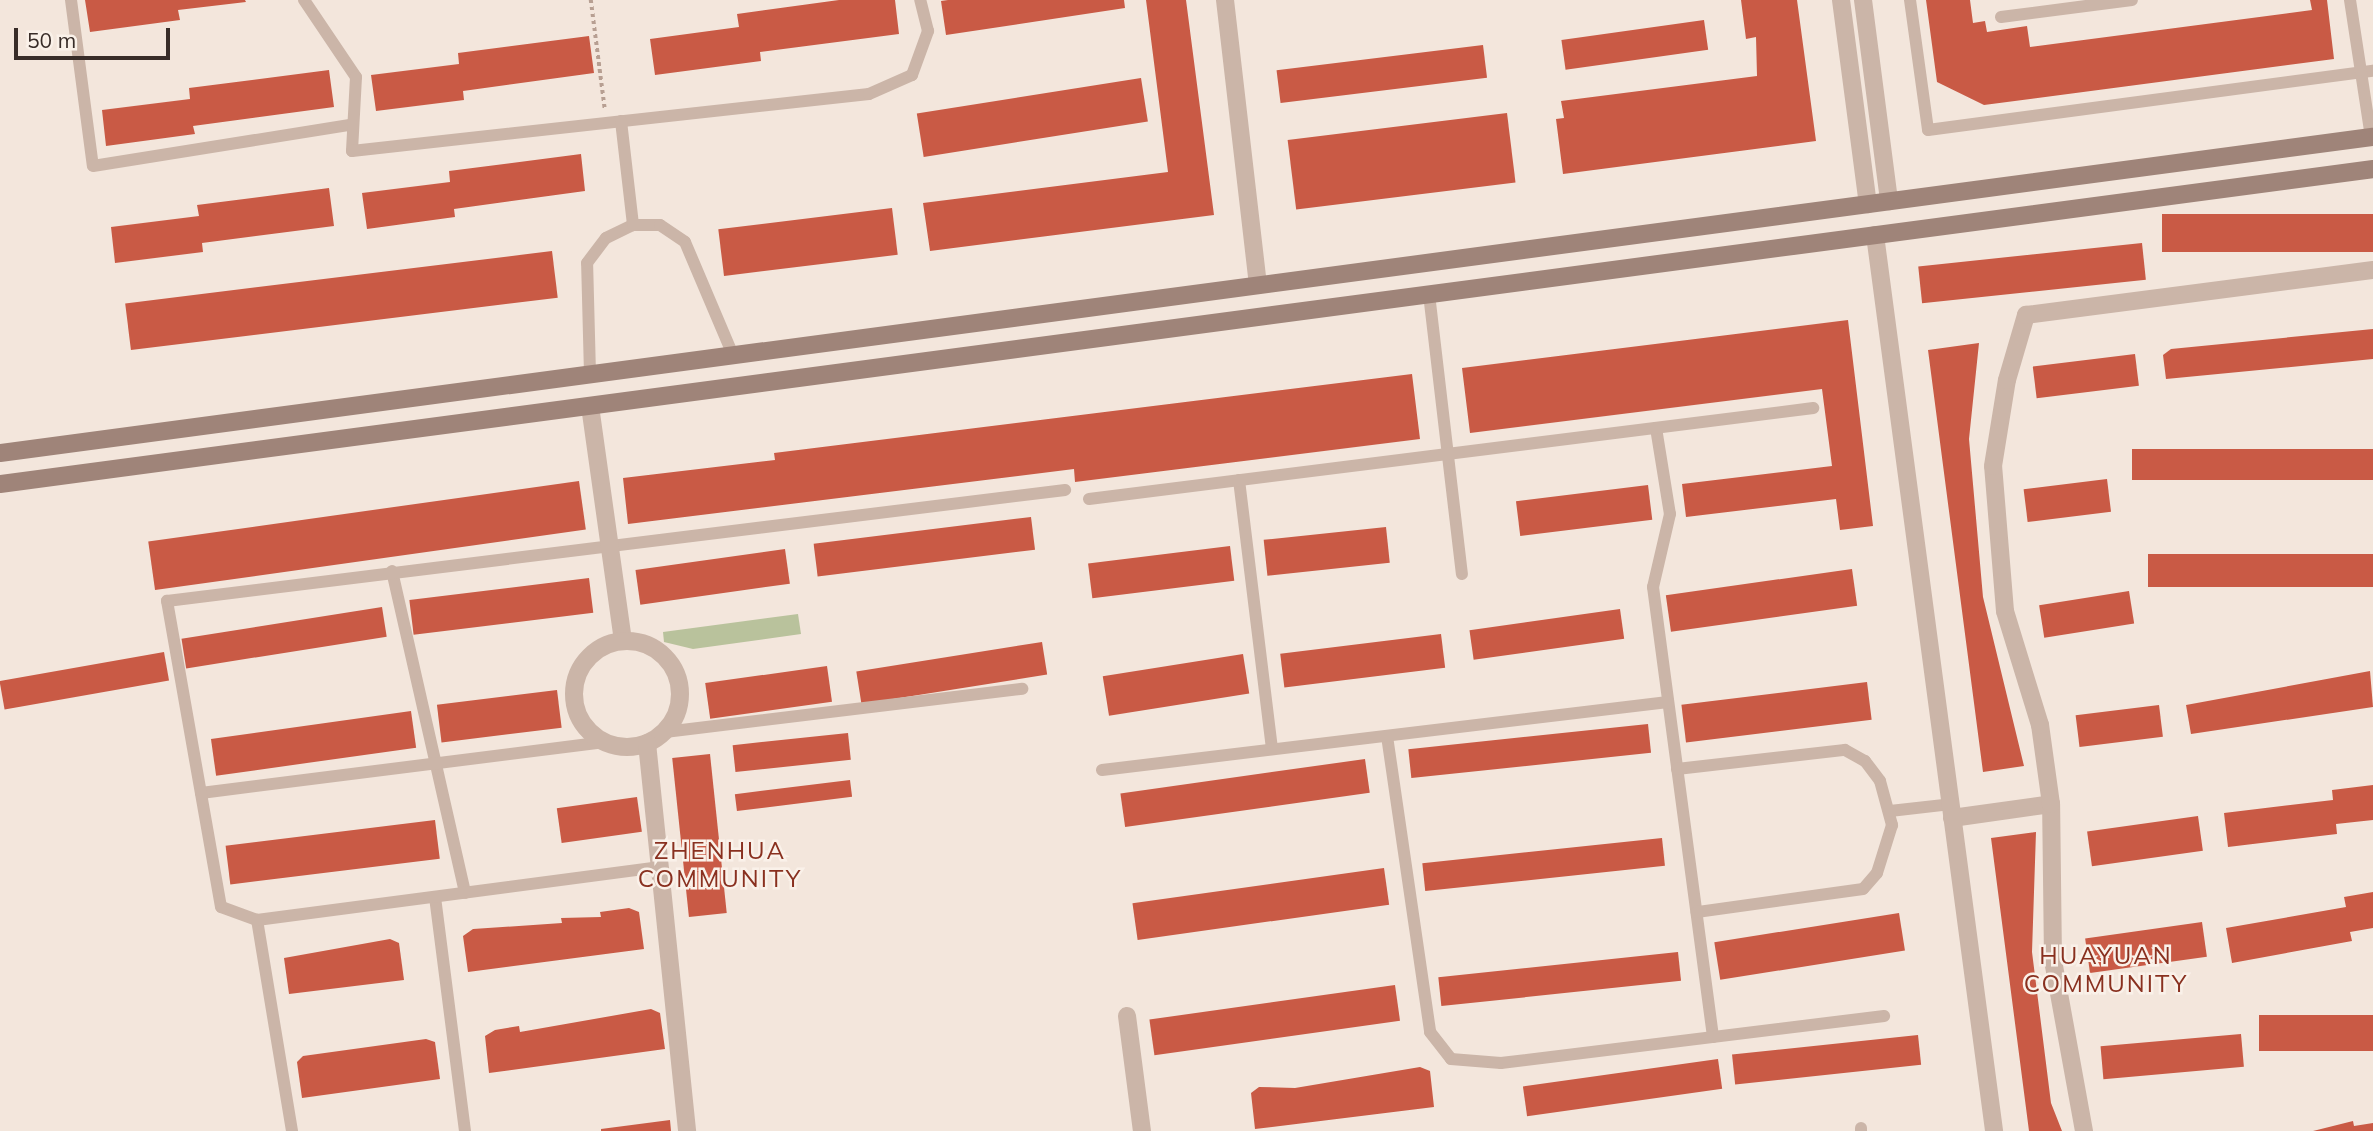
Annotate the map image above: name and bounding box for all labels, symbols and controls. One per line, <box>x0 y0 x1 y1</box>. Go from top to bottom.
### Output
scale bar <box>18 14 173 58</box>
text: 50 m <box>27 27 76 53</box>
district label: ZHENHUA COMMUNITY <box>639 837 801 893</box>
district label: HUAYUAN COMMUNITY <box>2025 942 2187 998</box>

